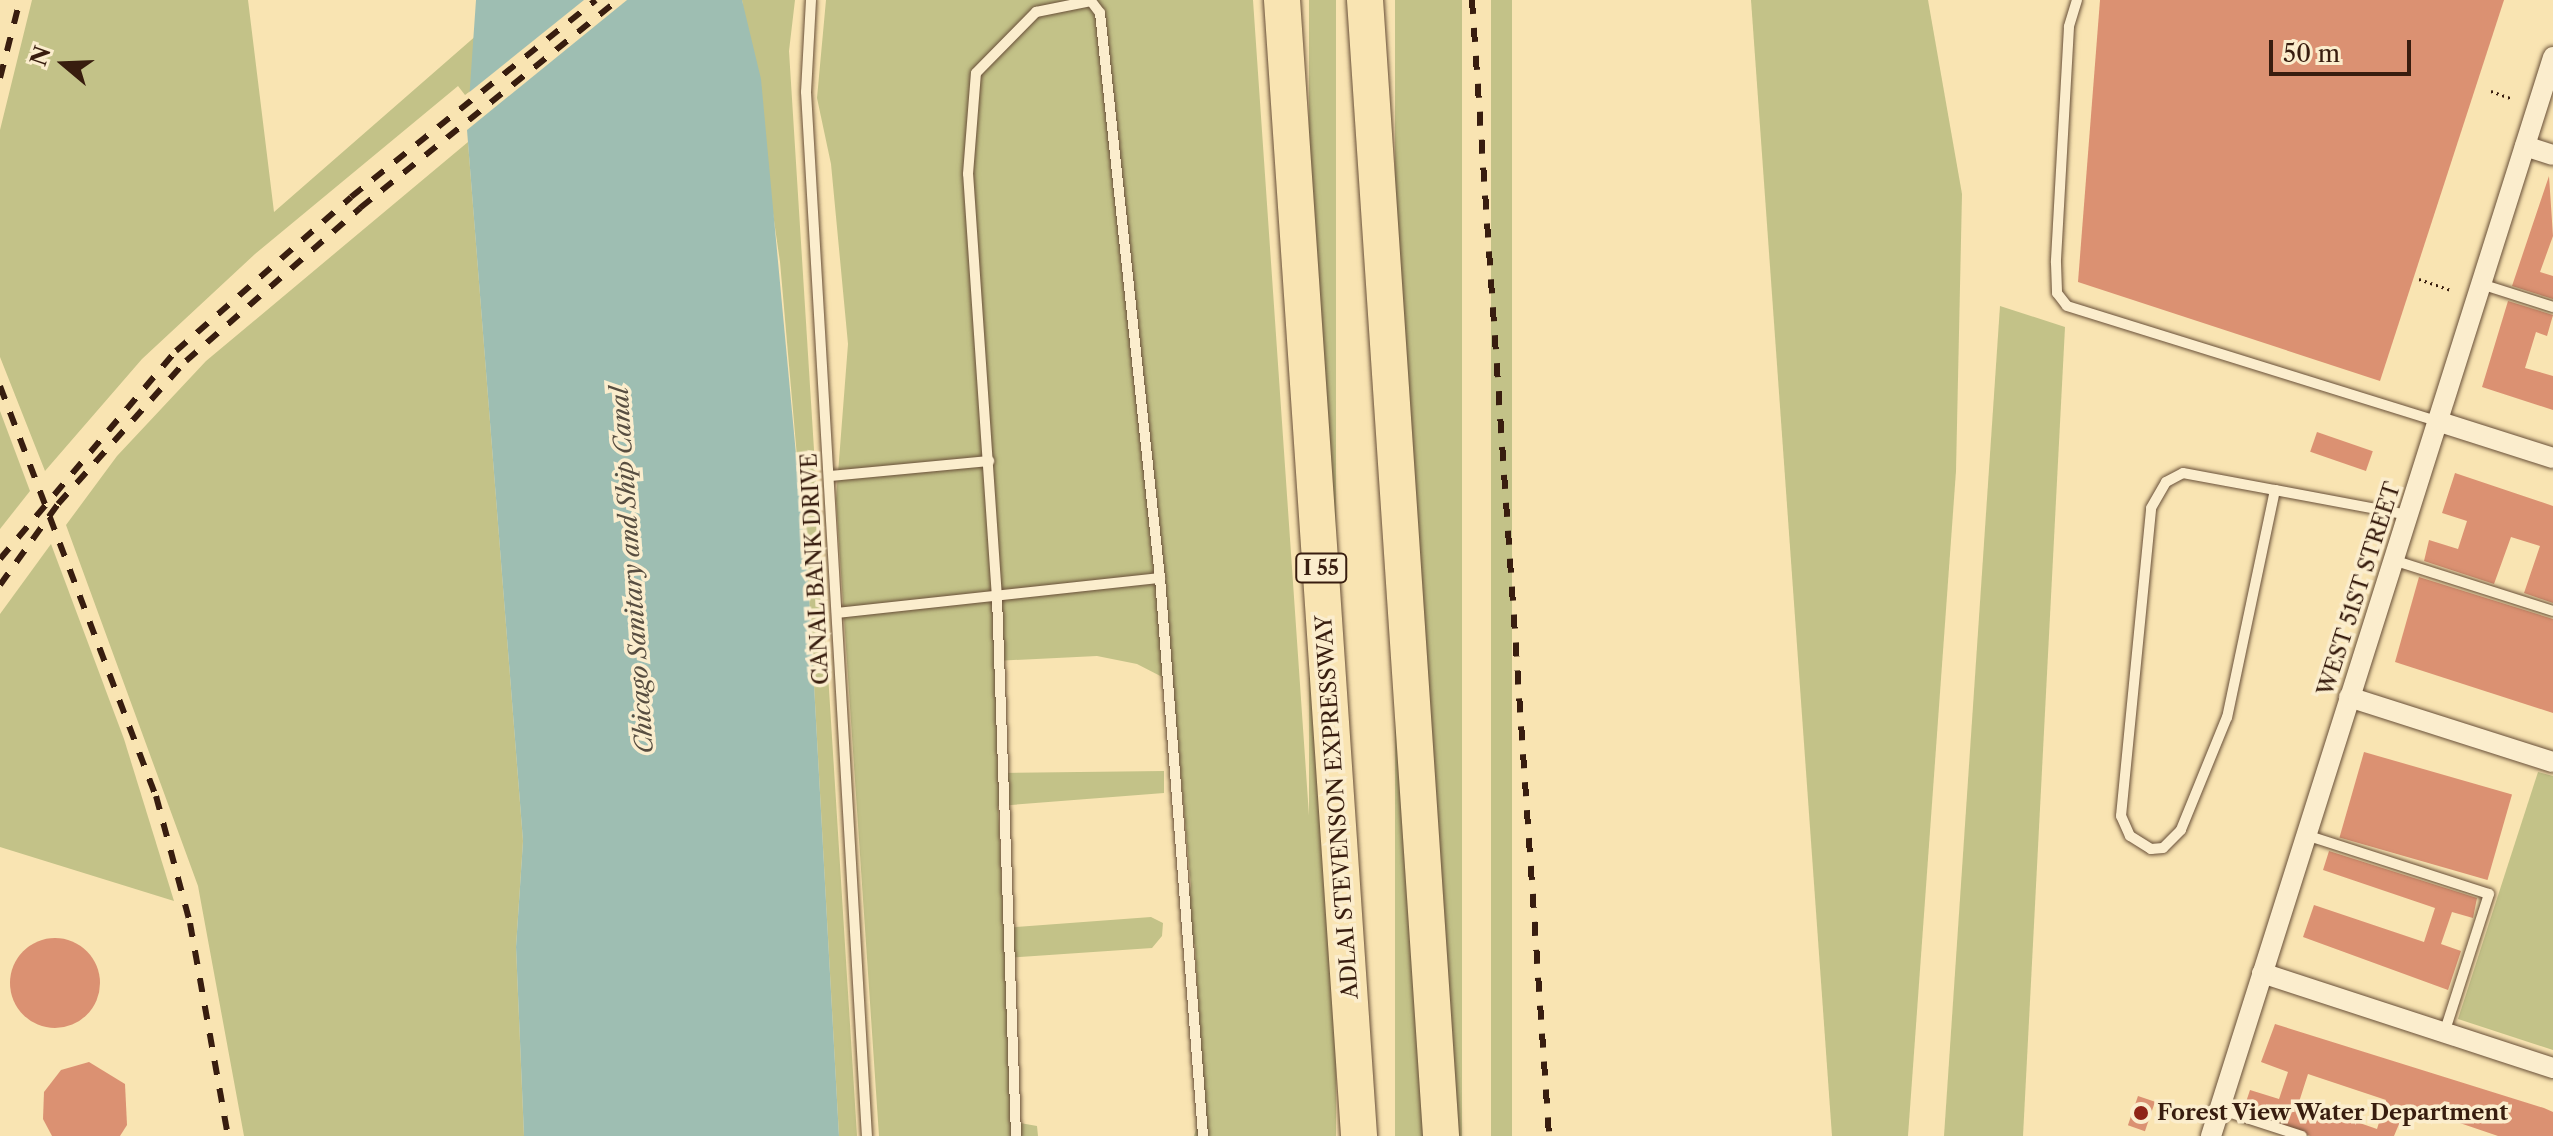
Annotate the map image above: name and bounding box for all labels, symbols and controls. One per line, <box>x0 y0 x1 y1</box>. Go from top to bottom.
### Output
north arrow <box>24 24 104 104</box>
scale bar <box>2273 24 2415 74</box>
text: 50 m <box>2283 39 2340 68</box>
text: N <box>25 43 57 69</box>
water label: Chicago Sanitary and Ship Canal <box>605 385 659 755</box>
street label: CANAL BANK DRIVE <box>796 452 834 686</box>
street label: WEST 51ST STREET <box>2312 478 2406 700</box>
road number: I 55 <box>1295 552 1347 584</box>
street label: ADLAI STEVENSON EXPRESSWAY <box>1310 614 1364 1000</box>
place label: Forest View Water Department <box>2157 1100 2511 1126</box>
marker: Forest View Water Department <box>2132 1104 2150 1122</box>

